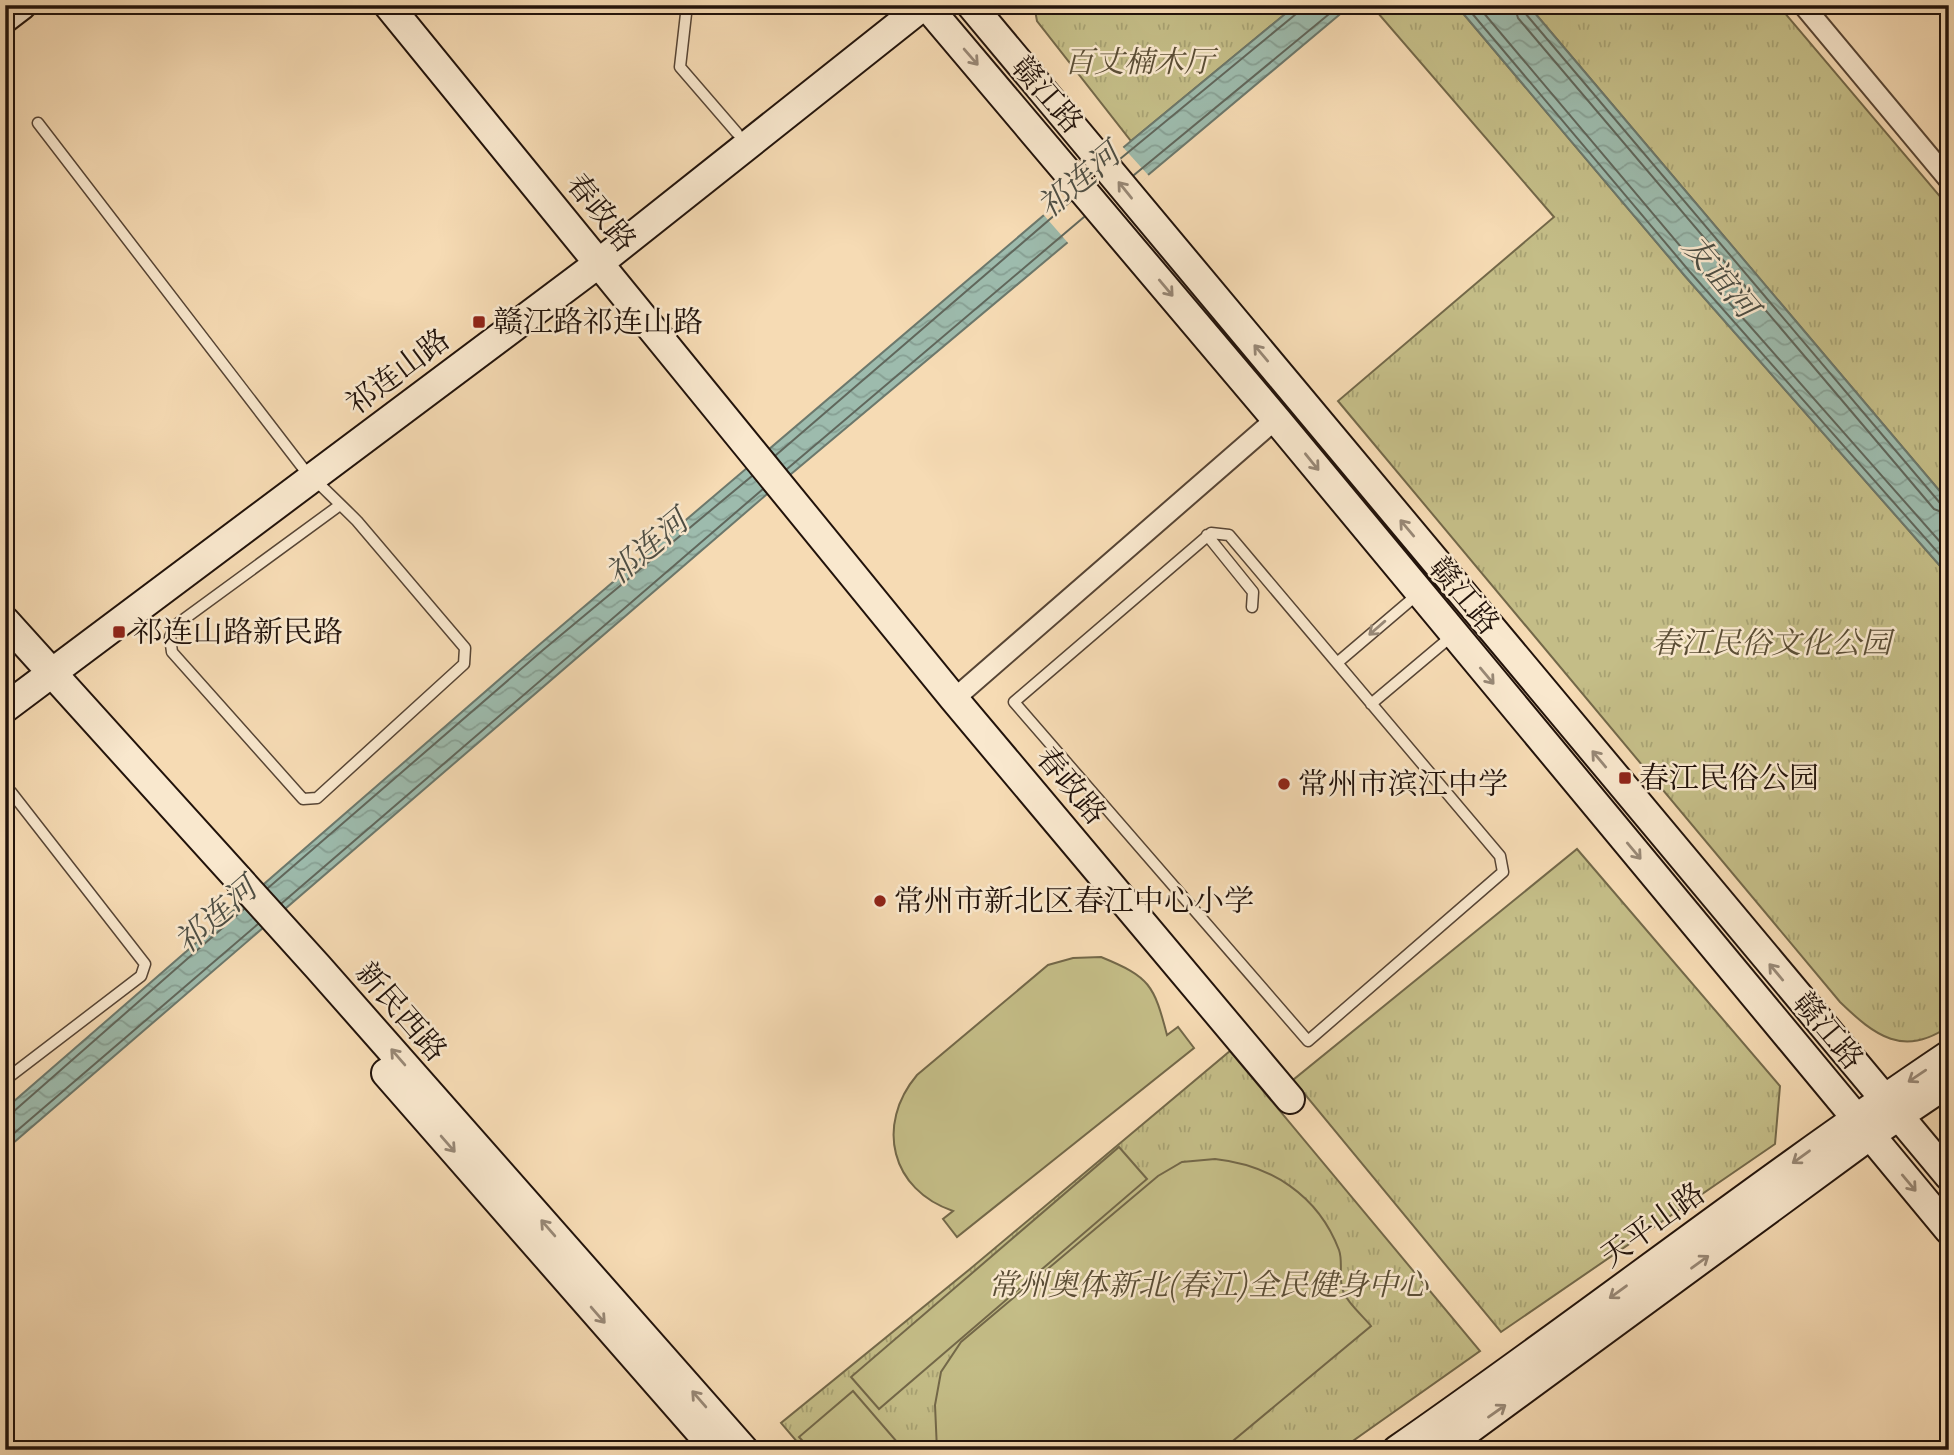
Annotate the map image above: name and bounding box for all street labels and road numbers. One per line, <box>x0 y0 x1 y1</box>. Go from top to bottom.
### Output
street label: 赣江路 <box>1002 48 1092 142</box>
street label: 春政路 <box>557 165 645 261</box>
street label: 祁连山路 <box>338 320 458 424</box>
street label: 赣江路 <box>1419 548 1509 644</box>
street label: 春政路 <box>1026 738 1116 834</box>
street label: 新民西路 <box>346 953 456 1071</box>
street label: 赣江路 <box>1783 983 1873 1079</box>
street label: 天平山路 <box>1592 1173 1714 1277</box>

